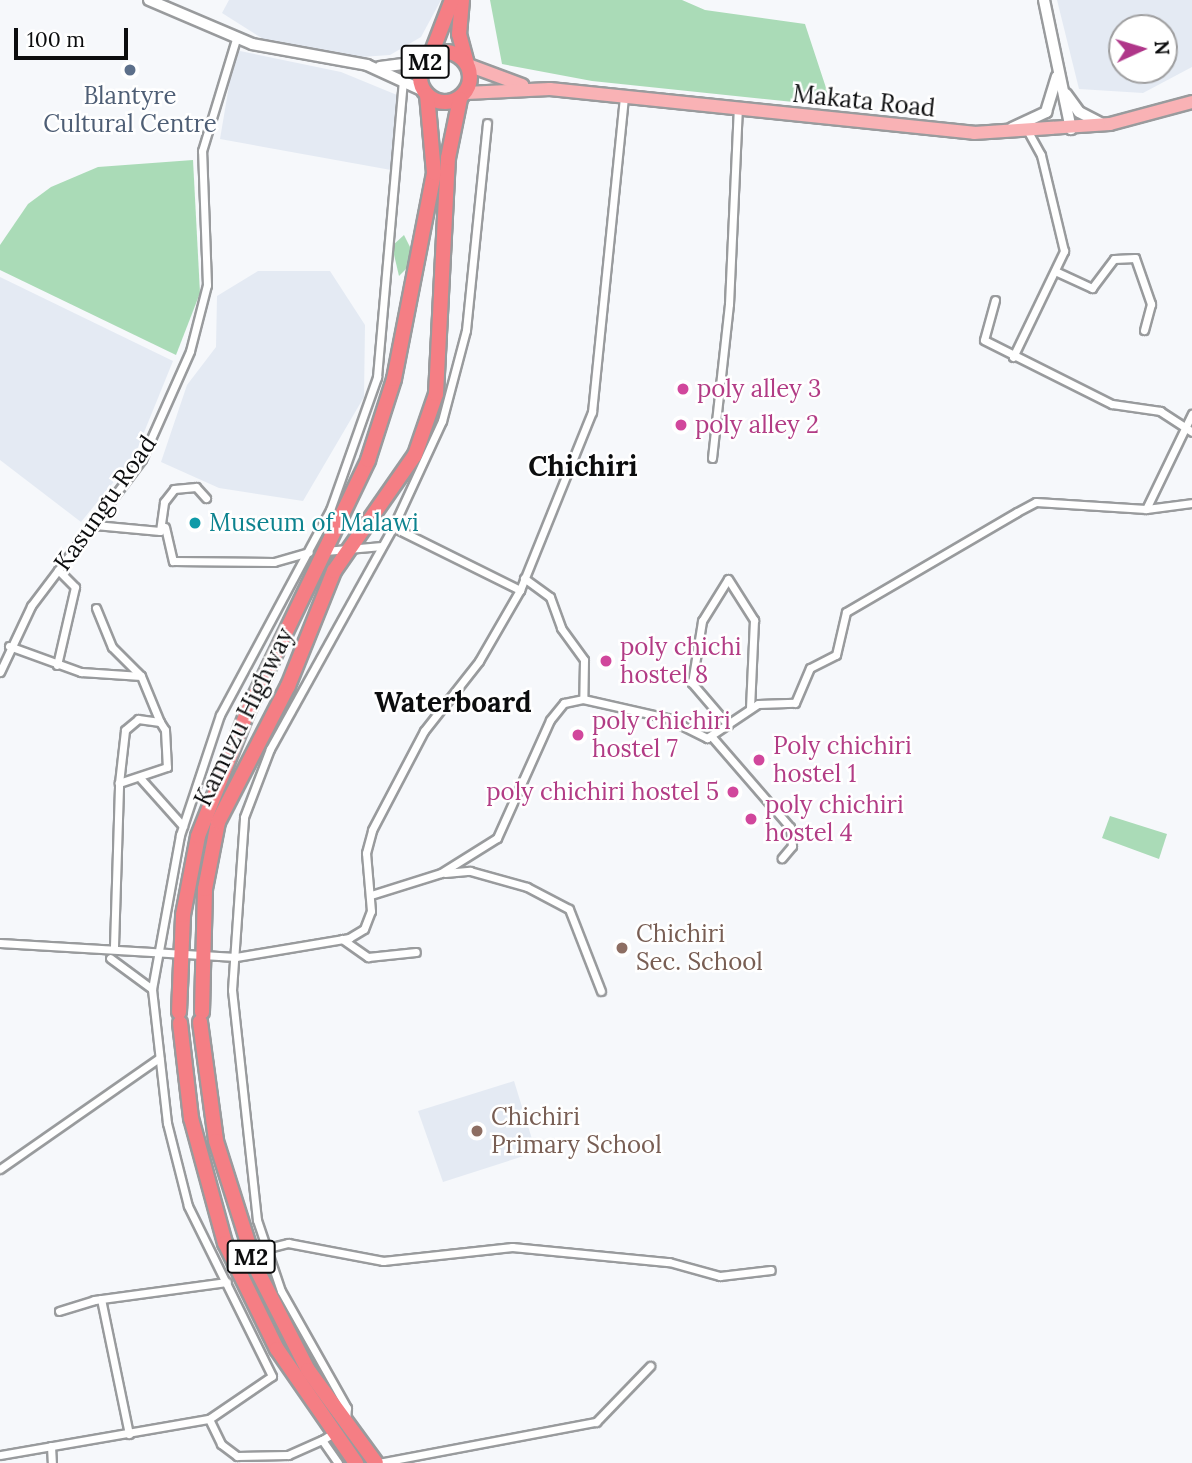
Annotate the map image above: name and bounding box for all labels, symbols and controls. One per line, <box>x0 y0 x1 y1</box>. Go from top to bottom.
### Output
scale bar <box>18 14 131 58</box>
north arrow <box>1108 14 1178 84</box>
text: 100 m <box>27 26 85 53</box>
text: N <box>1149 40 1174 56</box>
road number: M2 <box>400 43 450 82</box>
marker: Blantyre Cultural Centre <box>122 62 138 78</box>
street label: Makata Road <box>791 79 937 123</box>
place label: Blantyre Cultural Centre <box>43 82 217 138</box>
place label: poly alley 3 <box>697 375 821 403</box>
marker: poly alley 3 <box>675 381 691 397</box>
place label: poly alley 2 <box>695 411 819 439</box>
marker: poly alley 2 <box>673 417 689 433</box>
street label: Kasungu Road <box>48 430 162 576</box>
district label: Chichiri <box>528 449 638 483</box>
place label: Museum of Malawi <box>209 509 419 537</box>
marker: Museum of Malawi <box>187 515 203 531</box>
street label: Kamuzu Highway <box>188 623 300 811</box>
place label: poly chichi hostel 8 <box>620 633 742 689</box>
marker: poly chichi hostel 8 <box>598 653 614 669</box>
district label: Waterboard <box>374 685 532 719</box>
place label: poly chichiri hostel 7 <box>592 707 731 763</box>
marker: poly chichiri hostel 7 <box>570 727 586 743</box>
place label: Poly chichiri hostel 1 <box>773 732 912 788</box>
marker: Poly chichiri hostel 1 <box>751 752 767 768</box>
place label: poly chichiri hostel 5 <box>486 778 719 806</box>
marker: poly chichiri hostel 5 <box>725 784 741 800</box>
place label: poly chichiri hostel 4 <box>765 791 904 847</box>
marker: poly chichiri hostel 4 <box>743 811 759 827</box>
place label: Chichiri Sec. School <box>636 920 763 976</box>
marker: Chichiri Sec. School <box>614 940 630 956</box>
place label: Chichiri Primary School <box>491 1103 662 1159</box>
marker: Chichiri Primary School <box>469 1123 485 1139</box>
road number: M2 <box>226 1238 276 1276</box>

